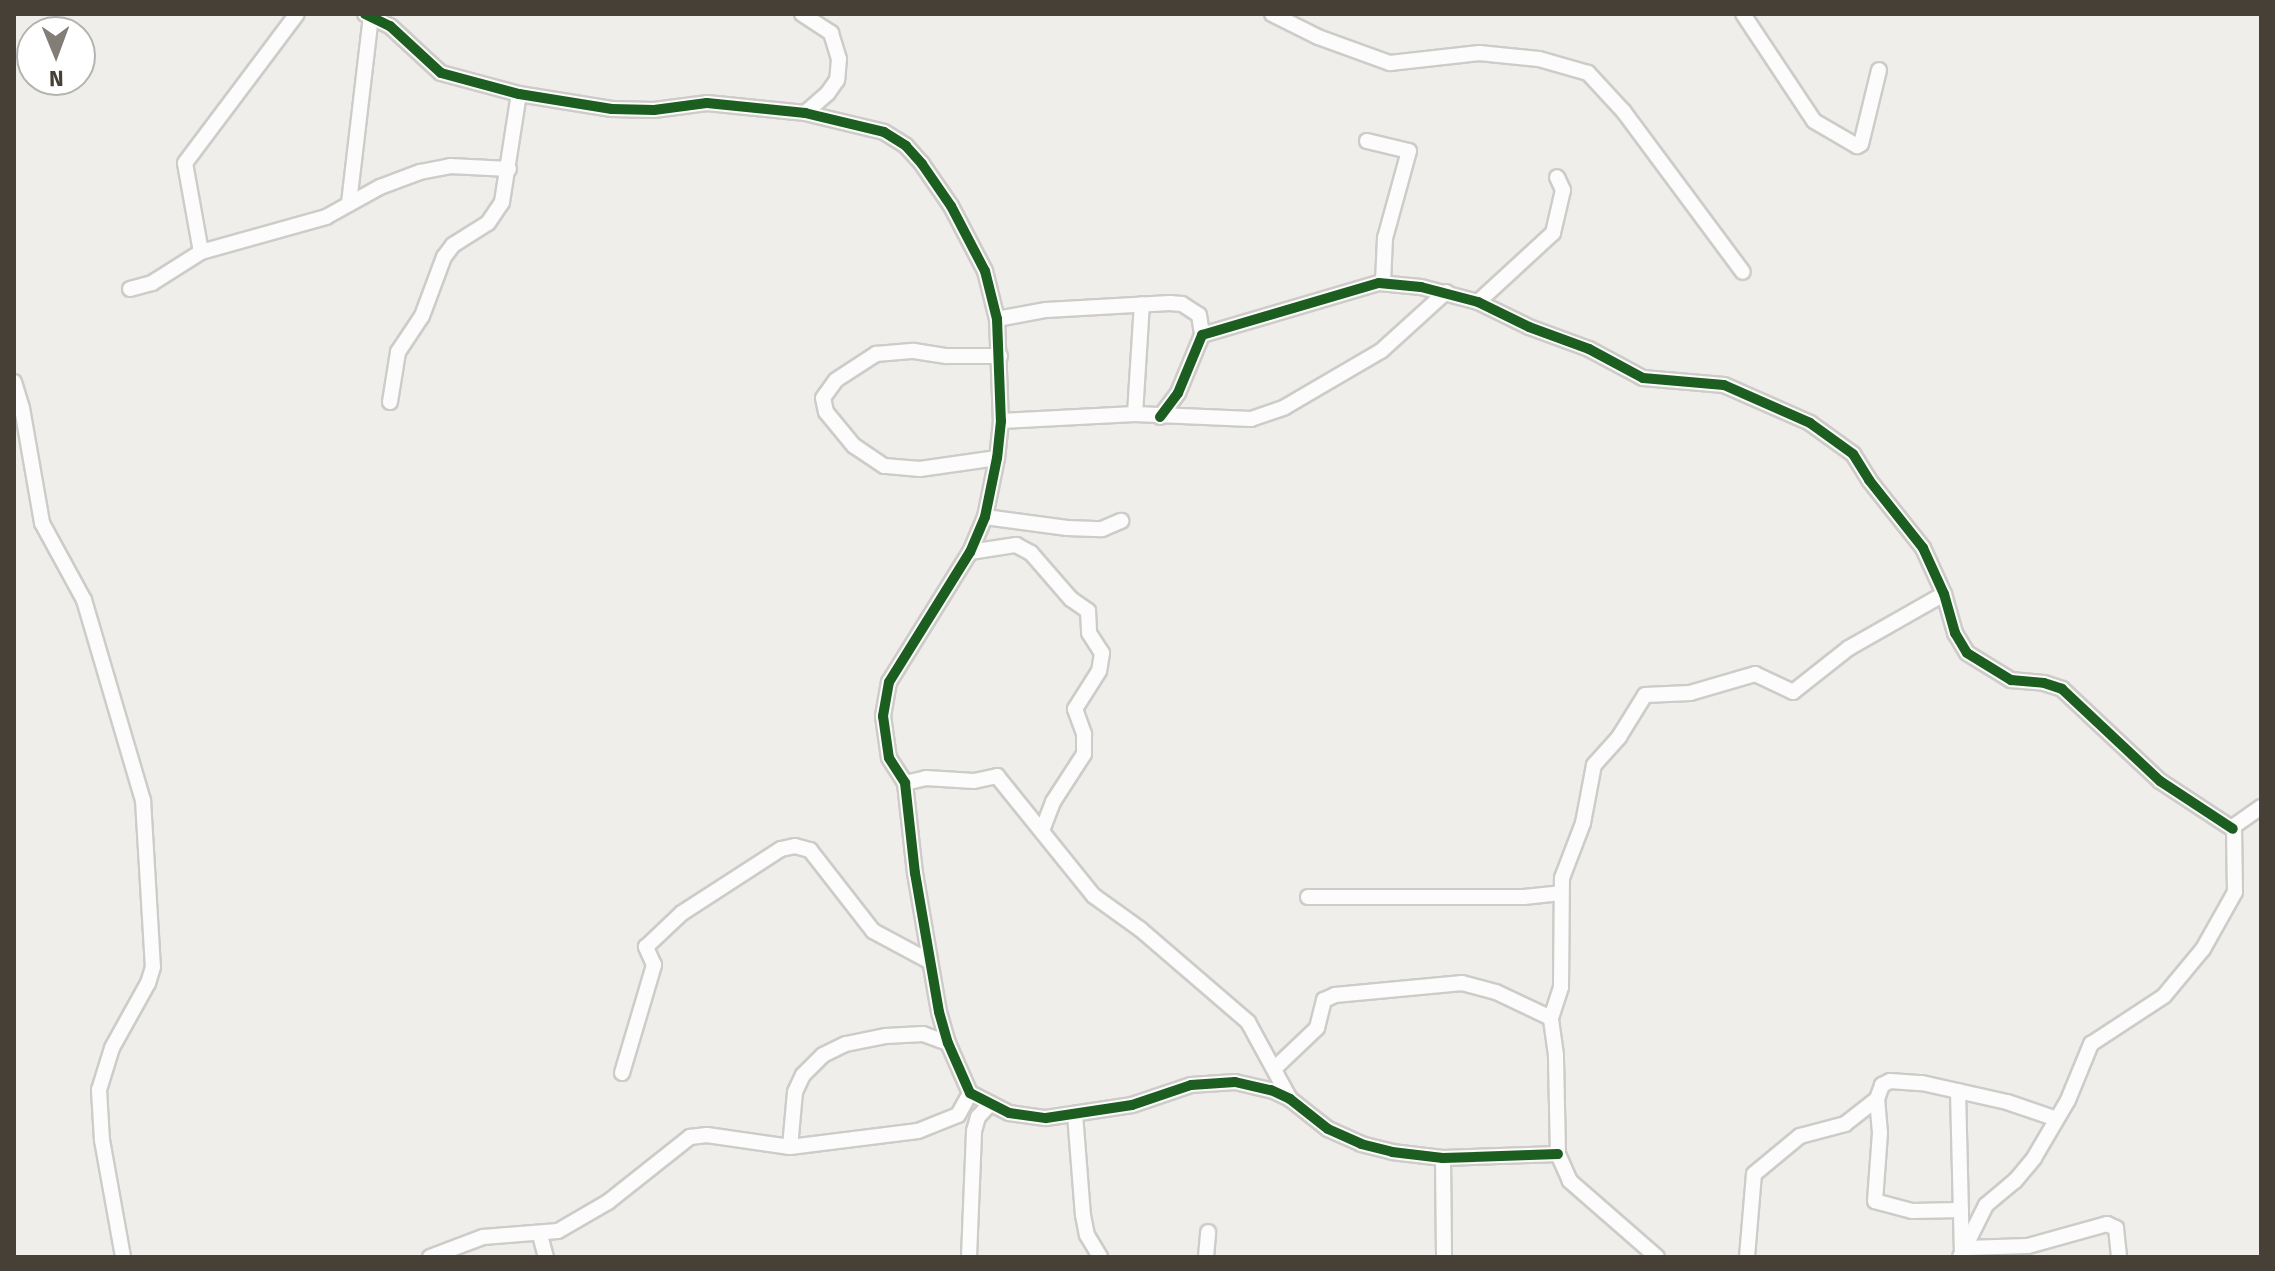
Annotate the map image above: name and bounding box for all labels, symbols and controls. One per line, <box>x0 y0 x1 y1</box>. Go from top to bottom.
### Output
north arrow <box>16 16 96 96</box>
text: N <box>49 65 64 92</box>

